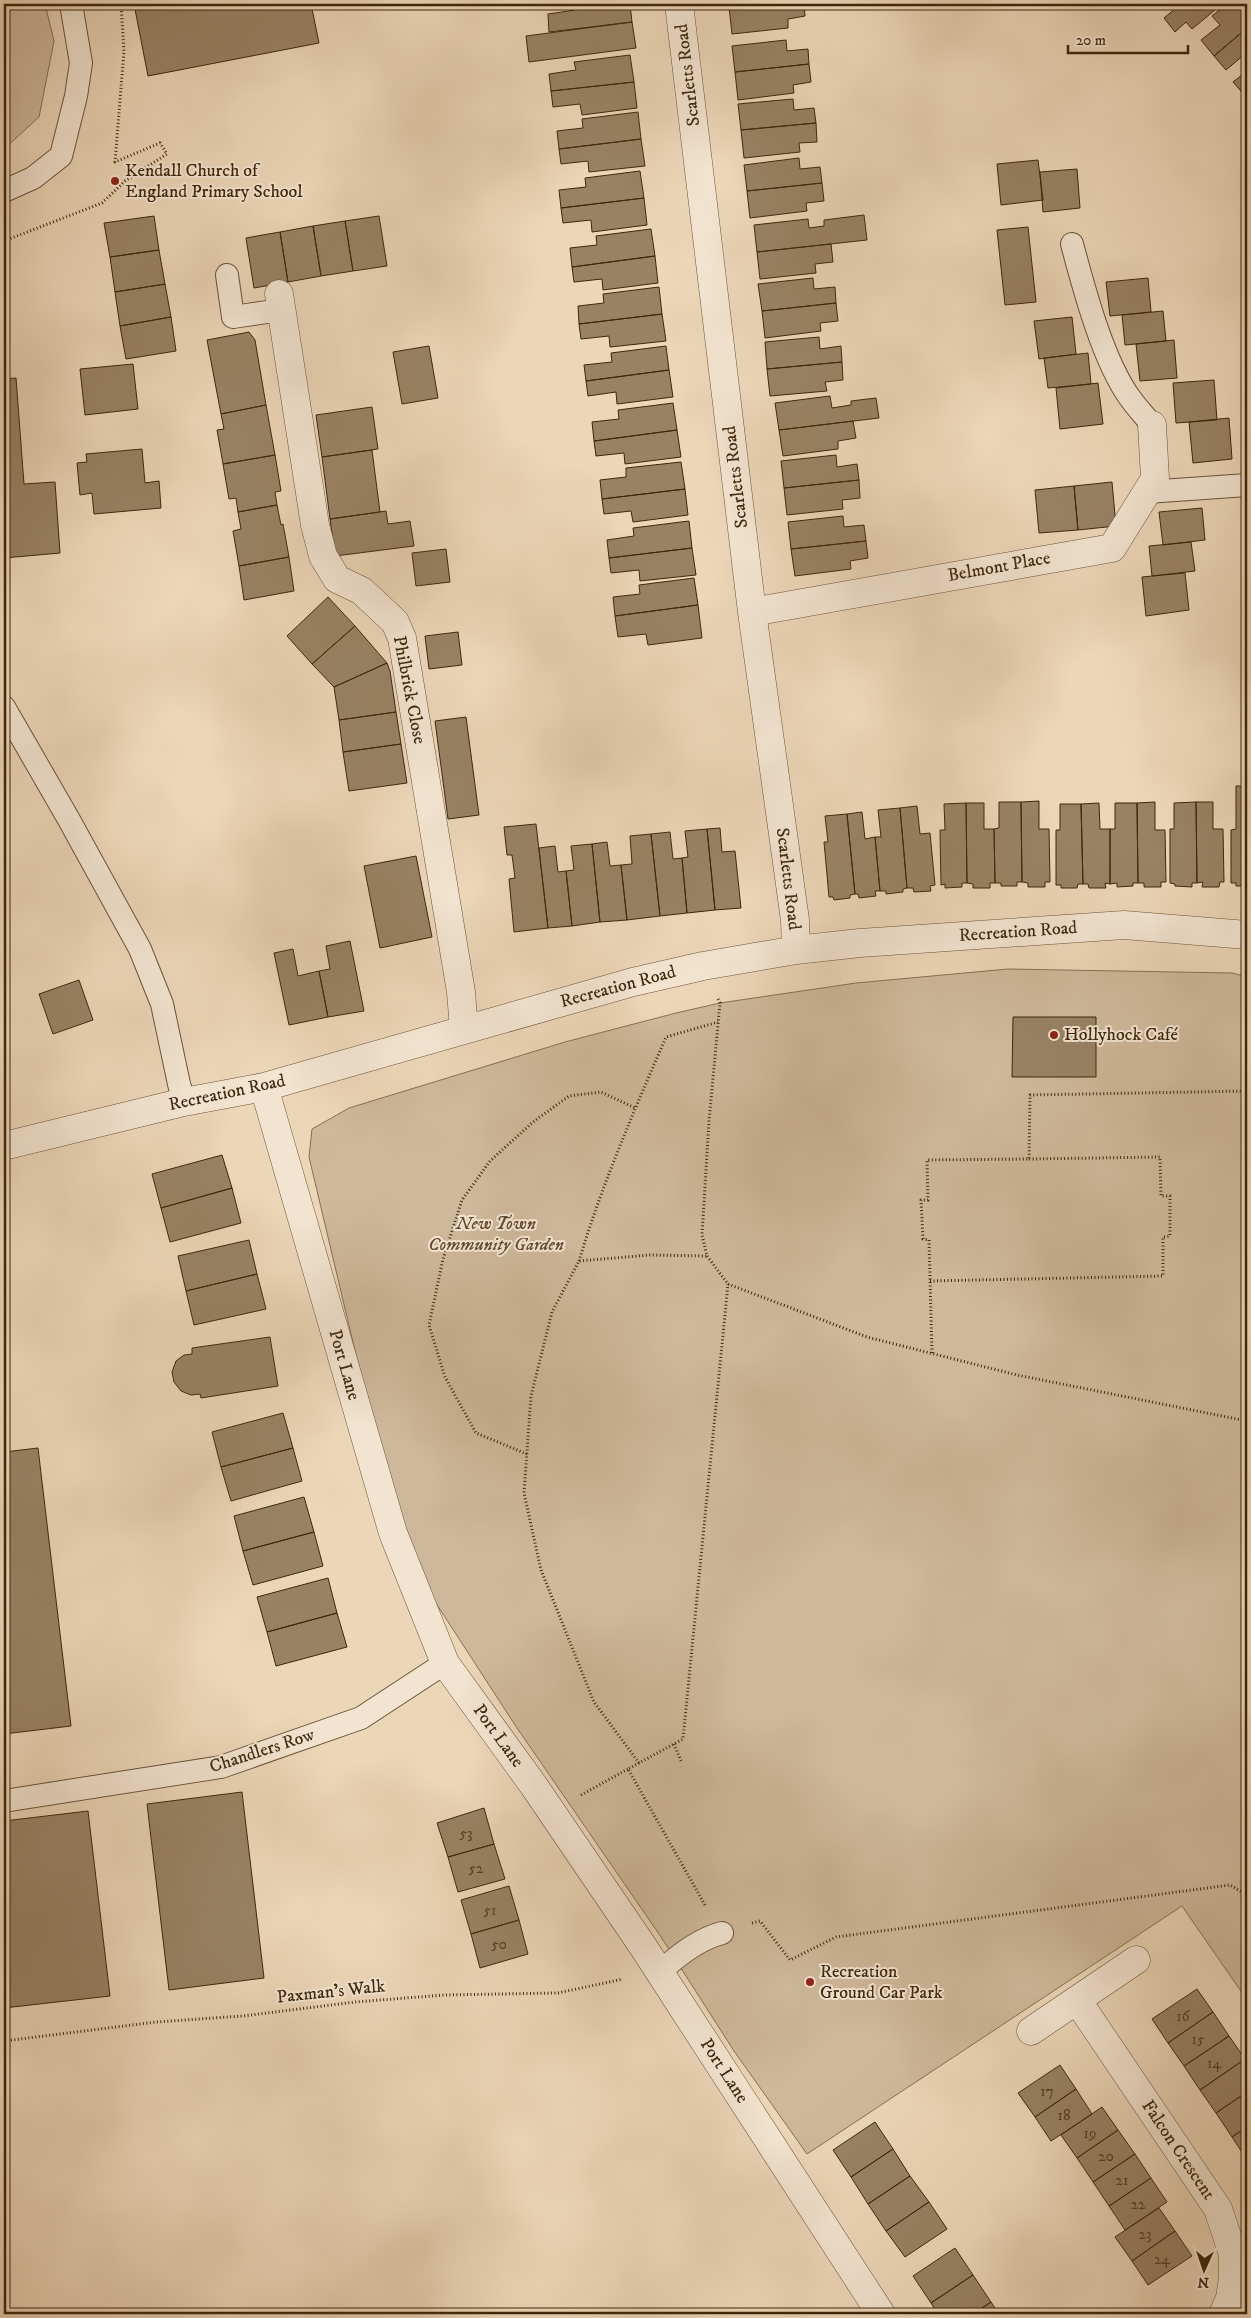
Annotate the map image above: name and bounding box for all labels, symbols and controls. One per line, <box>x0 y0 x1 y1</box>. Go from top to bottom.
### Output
scale bar <box>1068 22 1188 54</box>
street label: Scarletts Road <box>671 23 705 127</box>
text: 20 m <box>1076 31 1106 50</box>
place label: Kendall Church of England Primary School <box>125 160 303 203</box>
marker: Kendall Church of England Primary School <box>109 175 121 187</box>
street label: Scarletts Road <box>719 425 753 529</box>
street label: Belmont Place <box>946 547 1052 587</box>
street label: Philbrick Close <box>388 634 430 746</box>
street label: Scarletts Road <box>771 827 805 931</box>
street label: Recreation Road <box>958 917 1078 947</box>
street label: Recreation Road <box>558 961 678 1013</box>
place label: Hollyhock Café <box>1064 1024 1178 1046</box>
marker: Hollyhock Café <box>1048 1029 1060 1041</box>
street label: Recreation Road <box>167 1070 287 1116</box>
park label: New Town Community Garden <box>428 1213 564 1256</box>
street label: Port Lane <box>323 1327 365 1403</box>
street label: Port Lane <box>468 1700 528 1772</box>
street label: Chandlers Row <box>207 1724 318 1778</box>
house number: 53 <box>459 1824 473 1843</box>
house number: 52 <box>469 1859 484 1878</box>
house number: 51 <box>484 1901 496 1920</box>
house number: 50 <box>491 1935 507 1954</box>
place label: Recreation Ground Car Park <box>820 1961 943 2004</box>
street label: Paxman's Walk <box>276 1975 386 2009</box>
marker: Recreation Ground Car Park <box>804 1976 816 1988</box>
house number: 16 <box>1176 2007 1191 2026</box>
house number: 15 <box>1192 2030 1205 2049</box>
street label: Port Lane <box>695 2035 753 2107</box>
house number: 14 <box>1207 2054 1221 2073</box>
house number: 17 <box>1040 2082 1054 2101</box>
street label: Falcon Crescent <box>1137 2096 1220 2204</box>
house number: 18 <box>1057 2106 1071 2125</box>
house number: 19 <box>1084 2124 1096 2143</box>
house number: 20 <box>1098 2147 1114 2166</box>
house number: 21 <box>1116 2171 1128 2190</box>
house number: 22 <box>1131 2195 1146 2214</box>
house number: 23 <box>1139 2225 1151 2244</box>
north arrow <box>1178 2246 1228 2296</box>
house number: 24 <box>1154 2250 1170 2269</box>
text: N <box>1197 2273 1210 2291</box>

